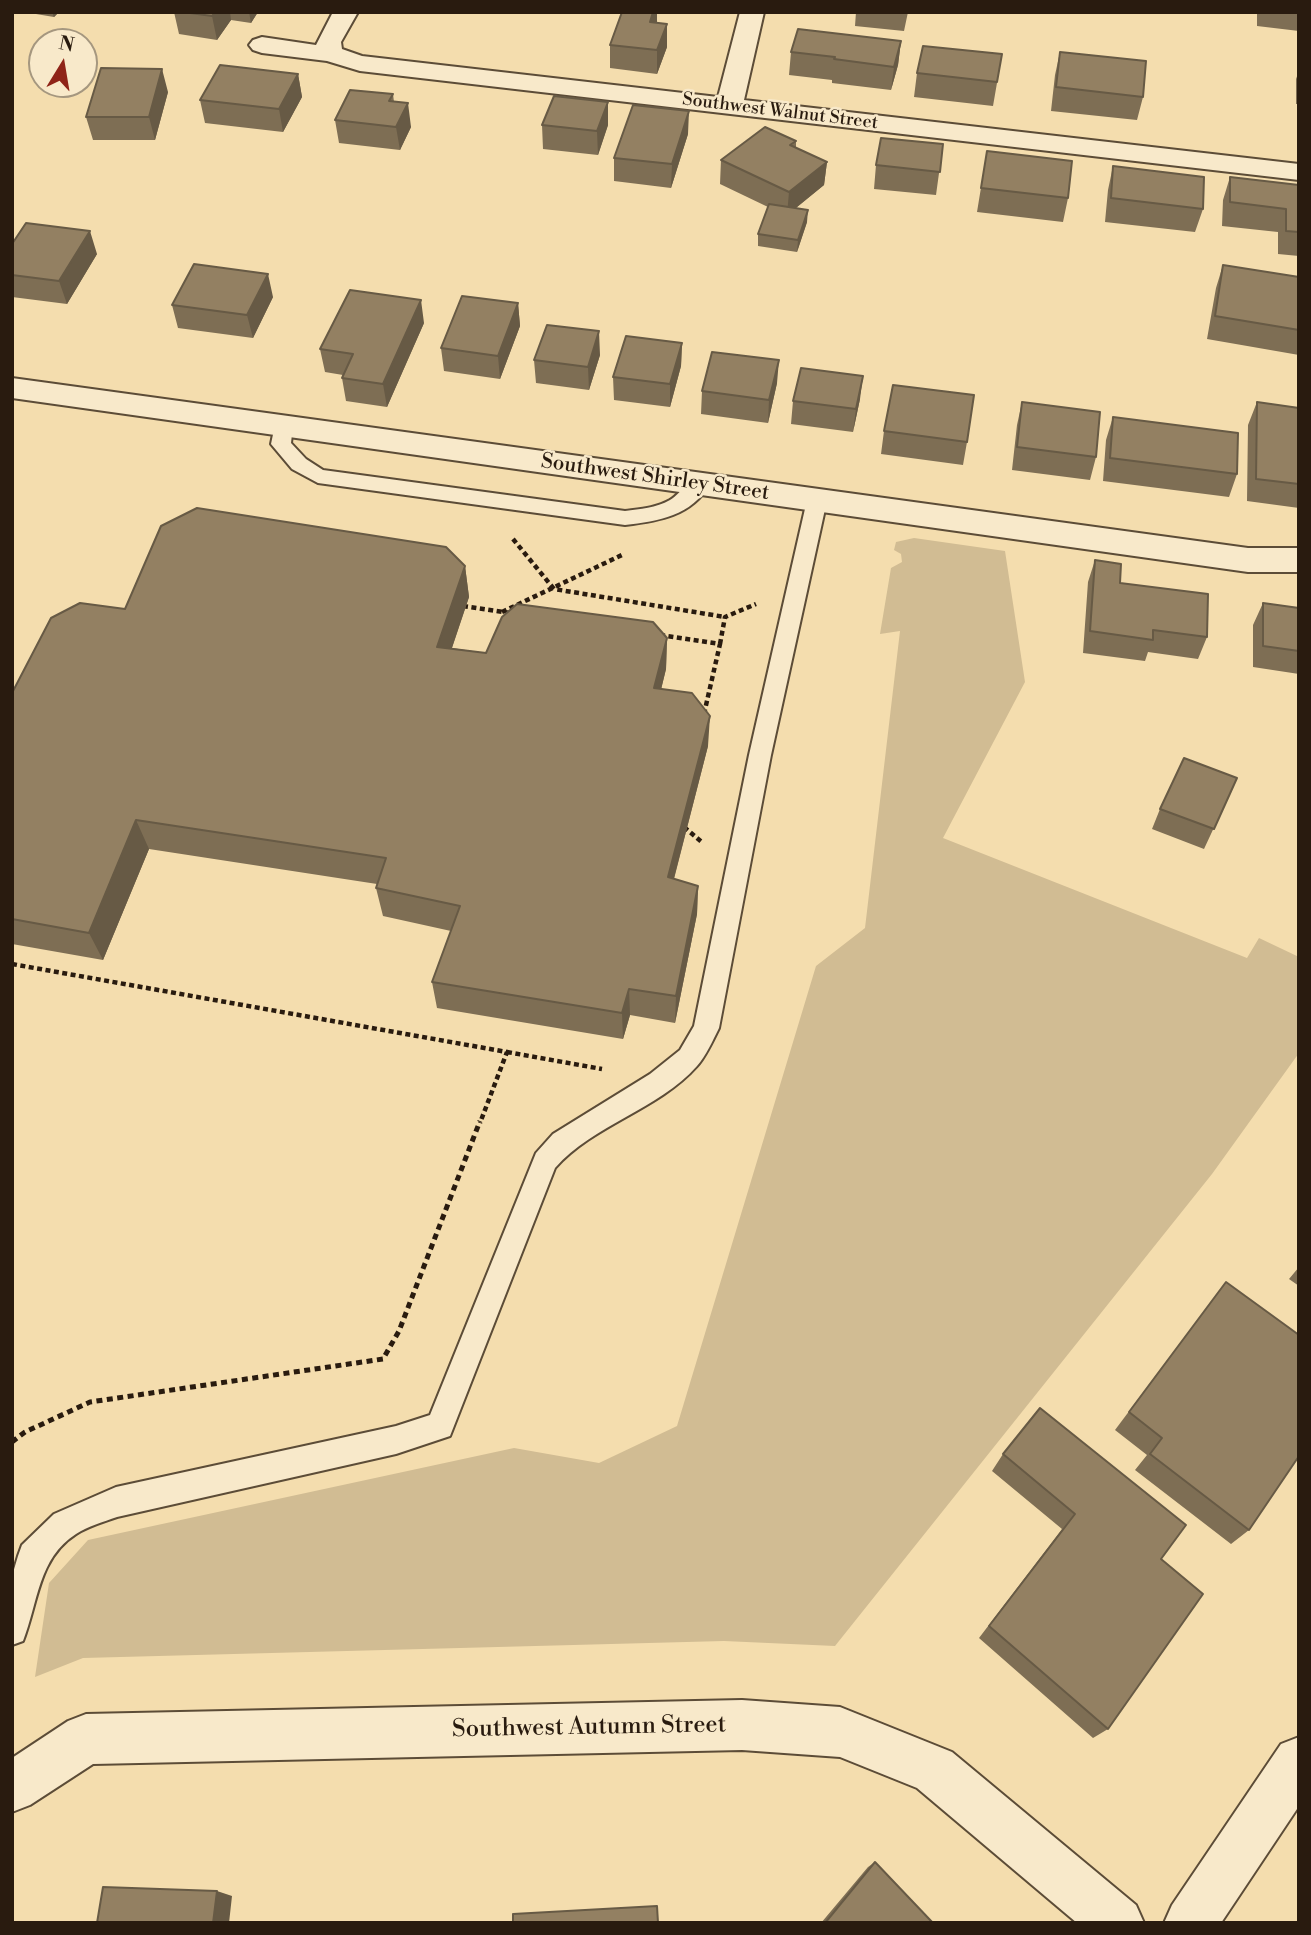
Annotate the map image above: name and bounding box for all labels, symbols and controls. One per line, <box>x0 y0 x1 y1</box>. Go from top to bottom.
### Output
north arrow <box>28 28 98 98</box>
text: N <box>57 31 76 58</box>
street label: Southwest Walnut Street <box>681 89 879 135</box>
street label: Southwest Shirley Street <box>539 449 771 507</box>
street label: Southwest Autumn Street <box>452 1711 726 1745</box>

